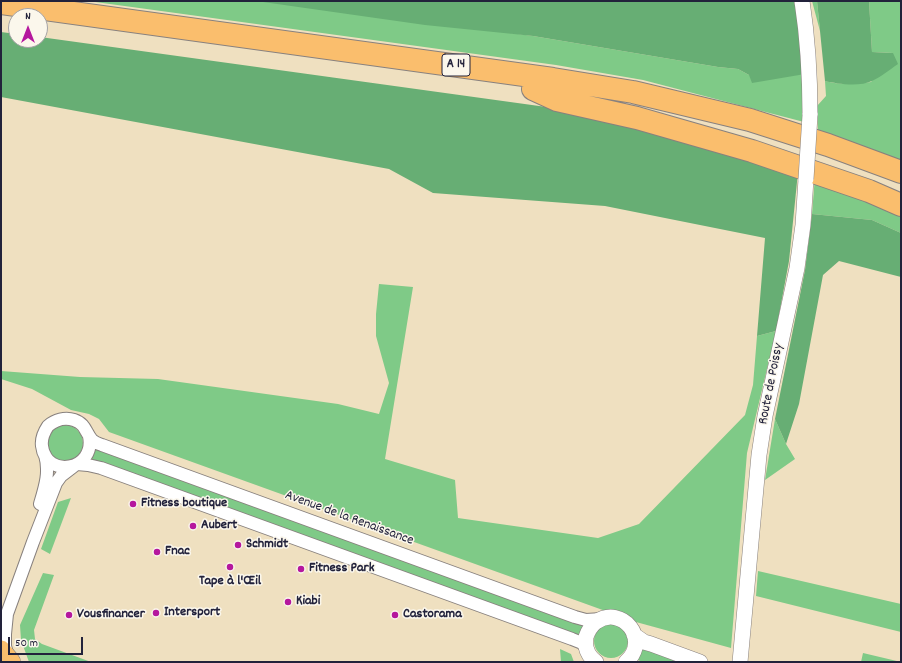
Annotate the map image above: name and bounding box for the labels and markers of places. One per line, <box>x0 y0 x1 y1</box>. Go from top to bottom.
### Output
place label: Fitness boutique <box>141 496 227 512</box>
marker: Fitness boutique <box>128 499 138 509</box>
place label: Aubert <box>201 518 237 534</box>
marker: Aubert <box>188 521 198 531</box>
place label: Schmidt <box>246 537 288 553</box>
marker: Schmidt <box>233 540 243 550</box>
place label: Fnac <box>165 544 190 560</box>
marker: Fnac <box>152 547 162 557</box>
place label: Fitness Park <box>309 561 374 577</box>
marker: Tape à l'Œil <box>225 562 235 572</box>
marker: Fitness Park <box>296 564 306 574</box>
place label: Tape à l'Œil <box>199 574 261 590</box>
place label: Kiabi <box>296 594 320 610</box>
marker: Kiabi <box>283 597 293 607</box>
place label: Intersport <box>164 605 220 621</box>
place label: Vousfinancer <box>77 607 145 623</box>
place label: Castorama <box>403 607 462 623</box>
marker: Intersport <box>151 608 161 618</box>
marker: Vousfinancer <box>64 610 74 620</box>
marker: Castorama <box>390 610 400 620</box>

